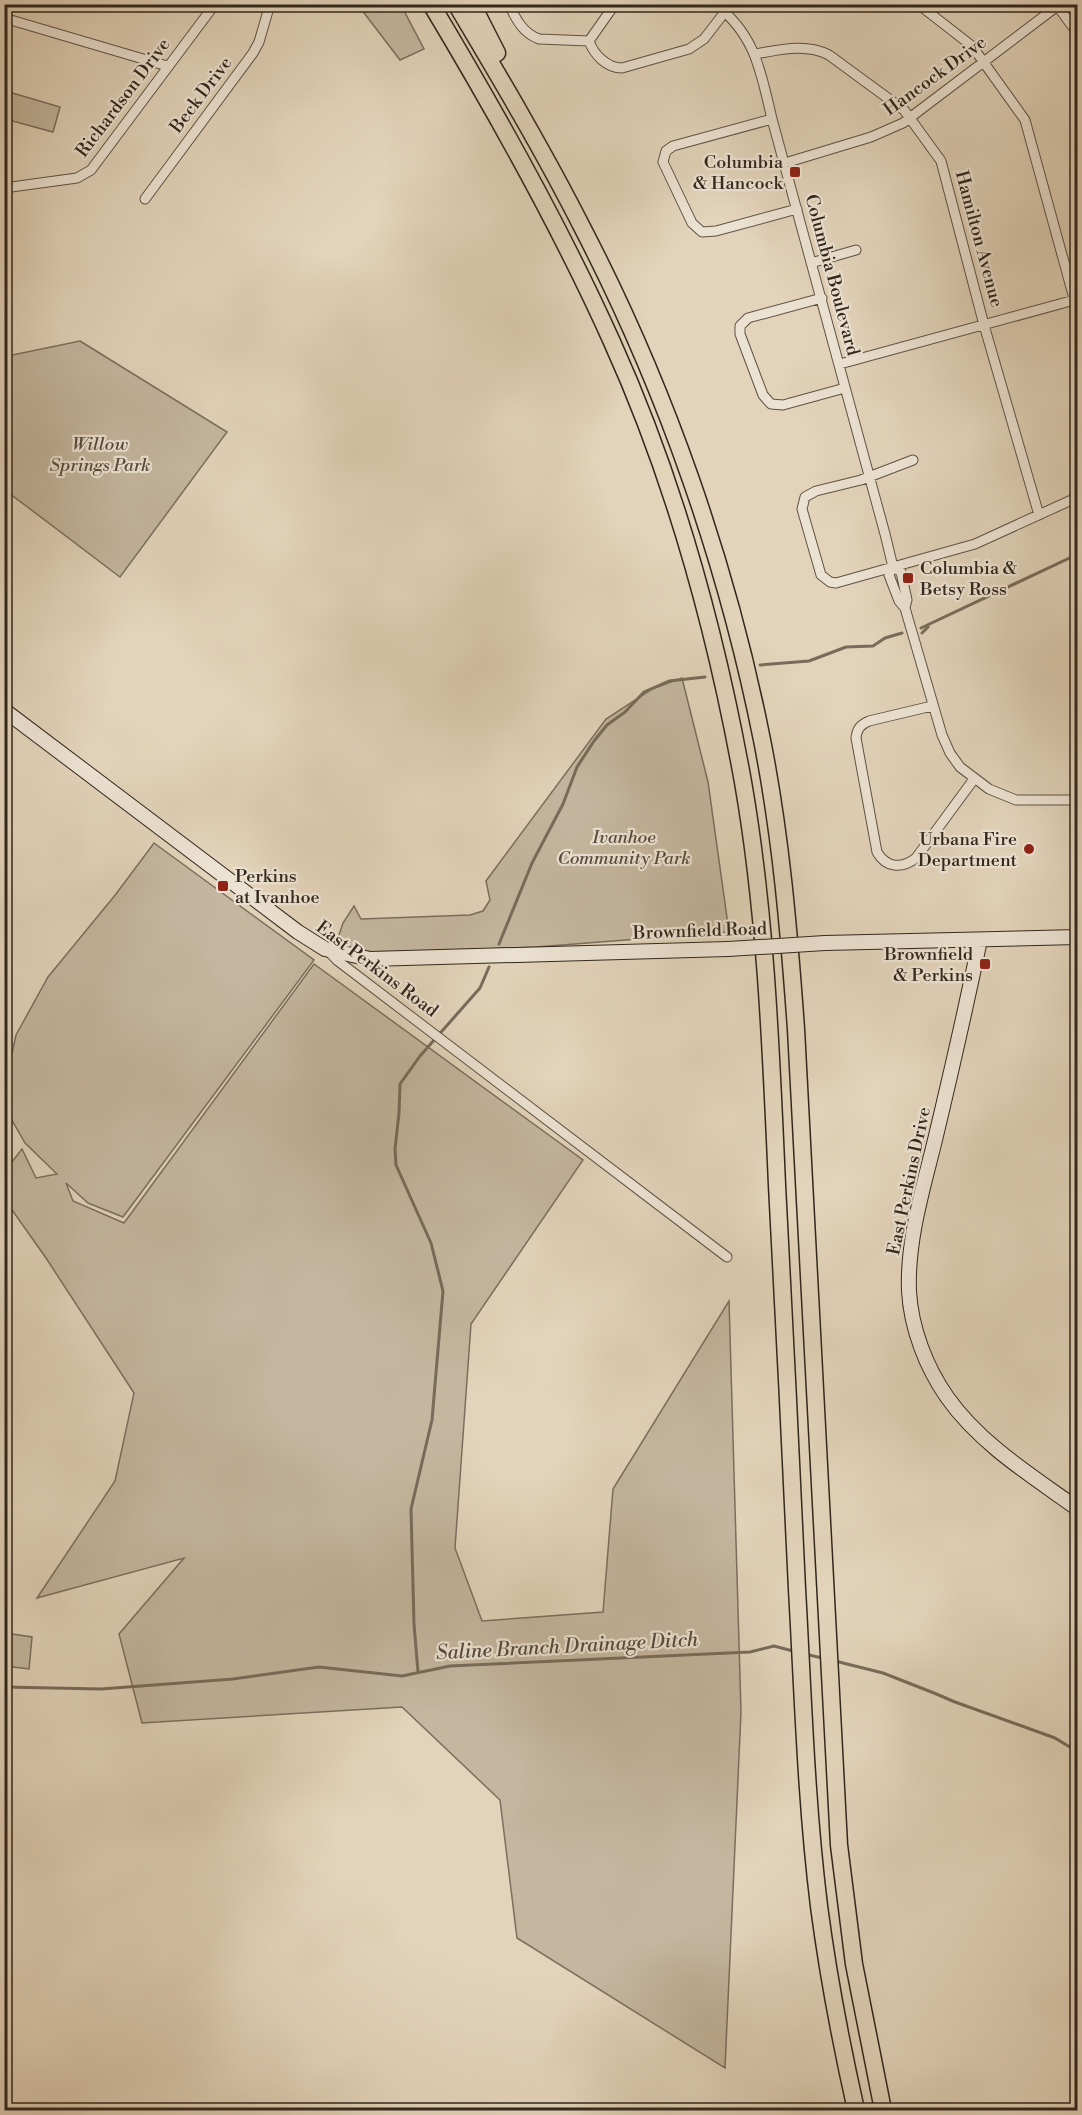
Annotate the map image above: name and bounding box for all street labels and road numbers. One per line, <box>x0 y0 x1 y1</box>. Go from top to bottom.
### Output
street label: Hancock Drive <box>879 31 991 121</box>
street label: Richardson Drive <box>71 34 175 162</box>
street label: Beck Drive <box>164 52 237 139</box>
street label: Hamilton Avenue <box>950 168 1008 310</box>
street label: Columbia Boulevard <box>799 192 865 359</box>
street label: East Perkins Road <box>311 916 443 1023</box>
street label: Brownfield Road <box>632 917 768 945</box>
street label: East Perkins Drive <box>882 1105 936 1257</box>

